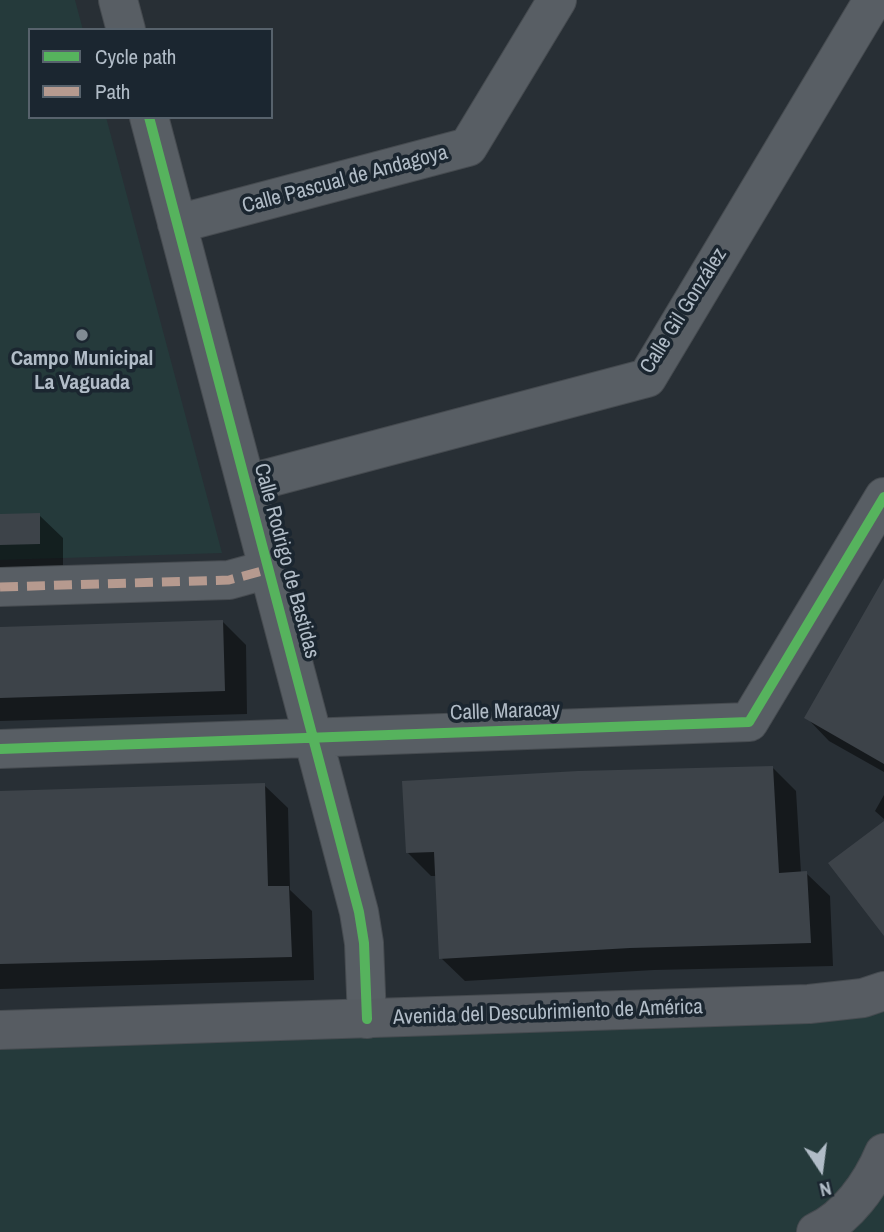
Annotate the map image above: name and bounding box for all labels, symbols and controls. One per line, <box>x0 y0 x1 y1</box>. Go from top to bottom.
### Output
legend <box>28 28 273 119</box>
text: Cycle path <box>95 42 176 71</box>
text: Path <box>95 77 130 106</box>
street label: Calle Pascual de Andagoya <box>240 140 450 220</box>
street label: Calle Gil González <box>635 243 733 379</box>
marker: Campo Municipal La Vaguada <box>74 327 90 343</box>
place label: Campo Municipal La Vaguada <box>11 346 153 396</box>
street label: Calle Rodrigo de Bastidas <box>248 461 324 661</box>
street label: Calle Maracay <box>450 697 560 727</box>
street label: Avenida del Descubrimiento de América <box>393 995 703 1031</box>
north arrow <box>786 1134 856 1204</box>
text: N <box>817 1176 834 1203</box>

